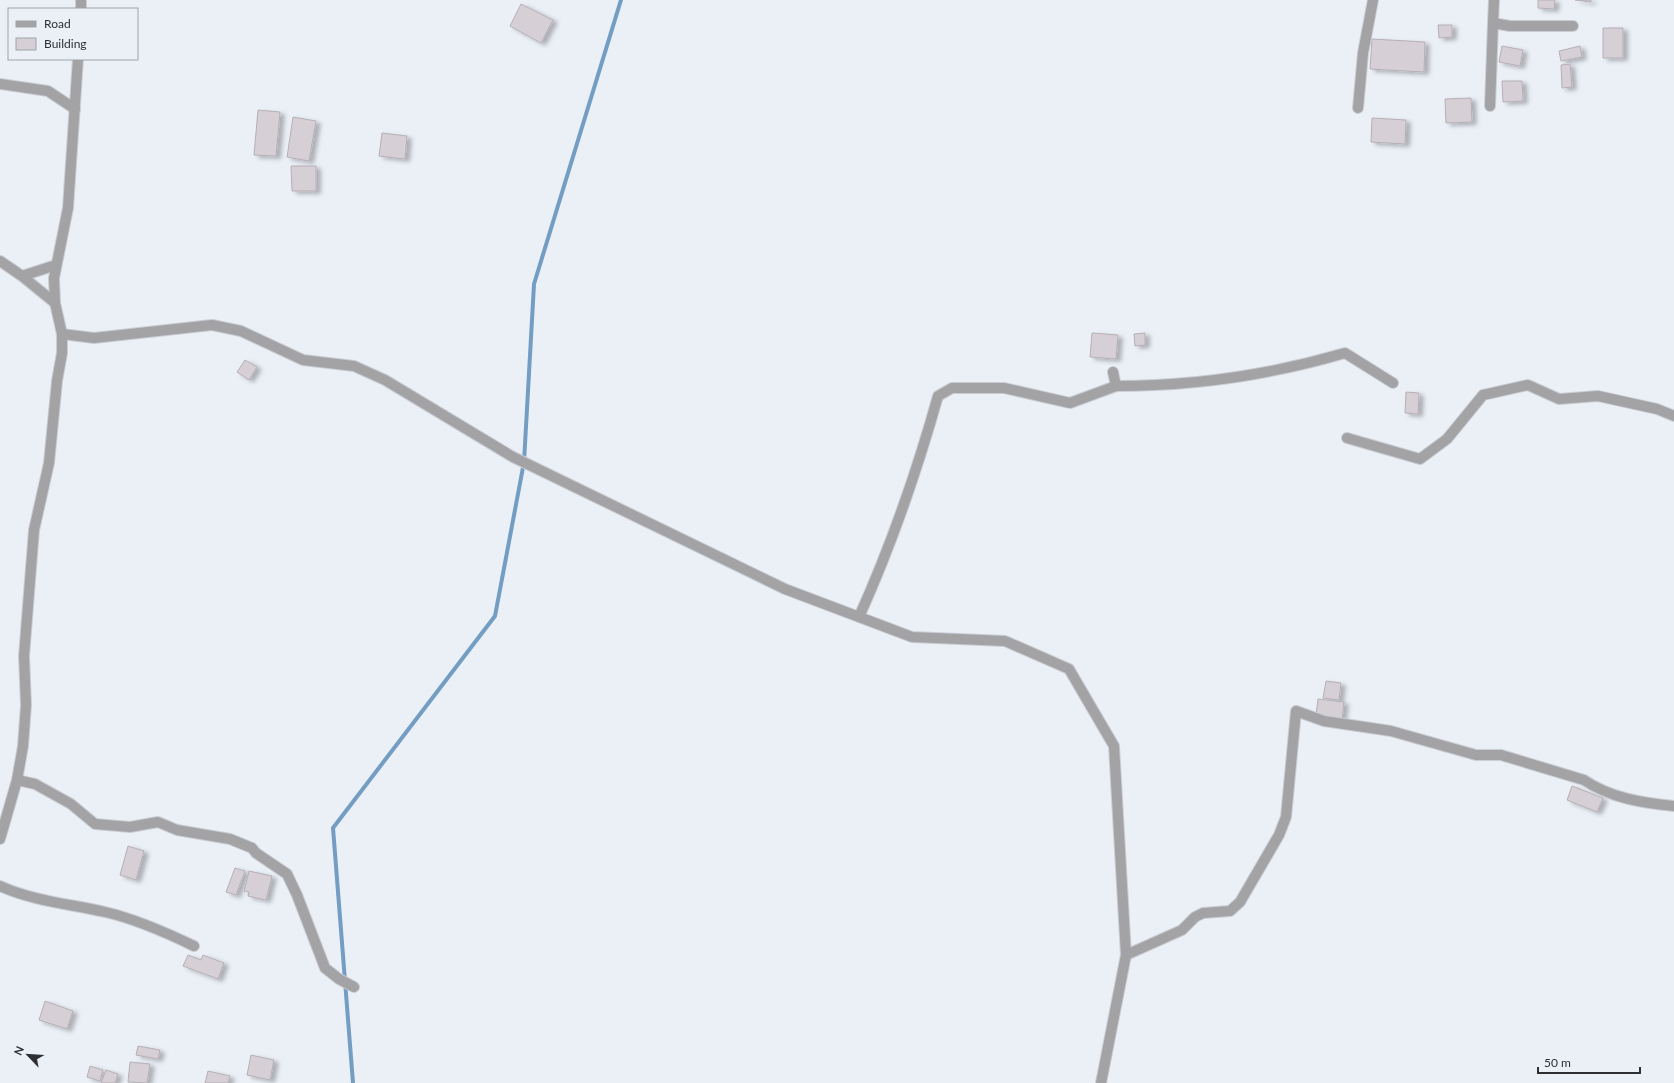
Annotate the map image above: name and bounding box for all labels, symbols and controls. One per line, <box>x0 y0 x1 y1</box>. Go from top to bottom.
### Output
legend <box>8 8 138 60</box>
text: Road <box>44 16 71 31</box>
text: Building <box>44 36 87 51</box>
north arrow <box>8 1035 48 1075</box>
text: N <box>11 1044 26 1057</box>
scale bar <box>1538 1049 1640 1075</box>
text: 50 m <box>1544 1055 1571 1070</box>

